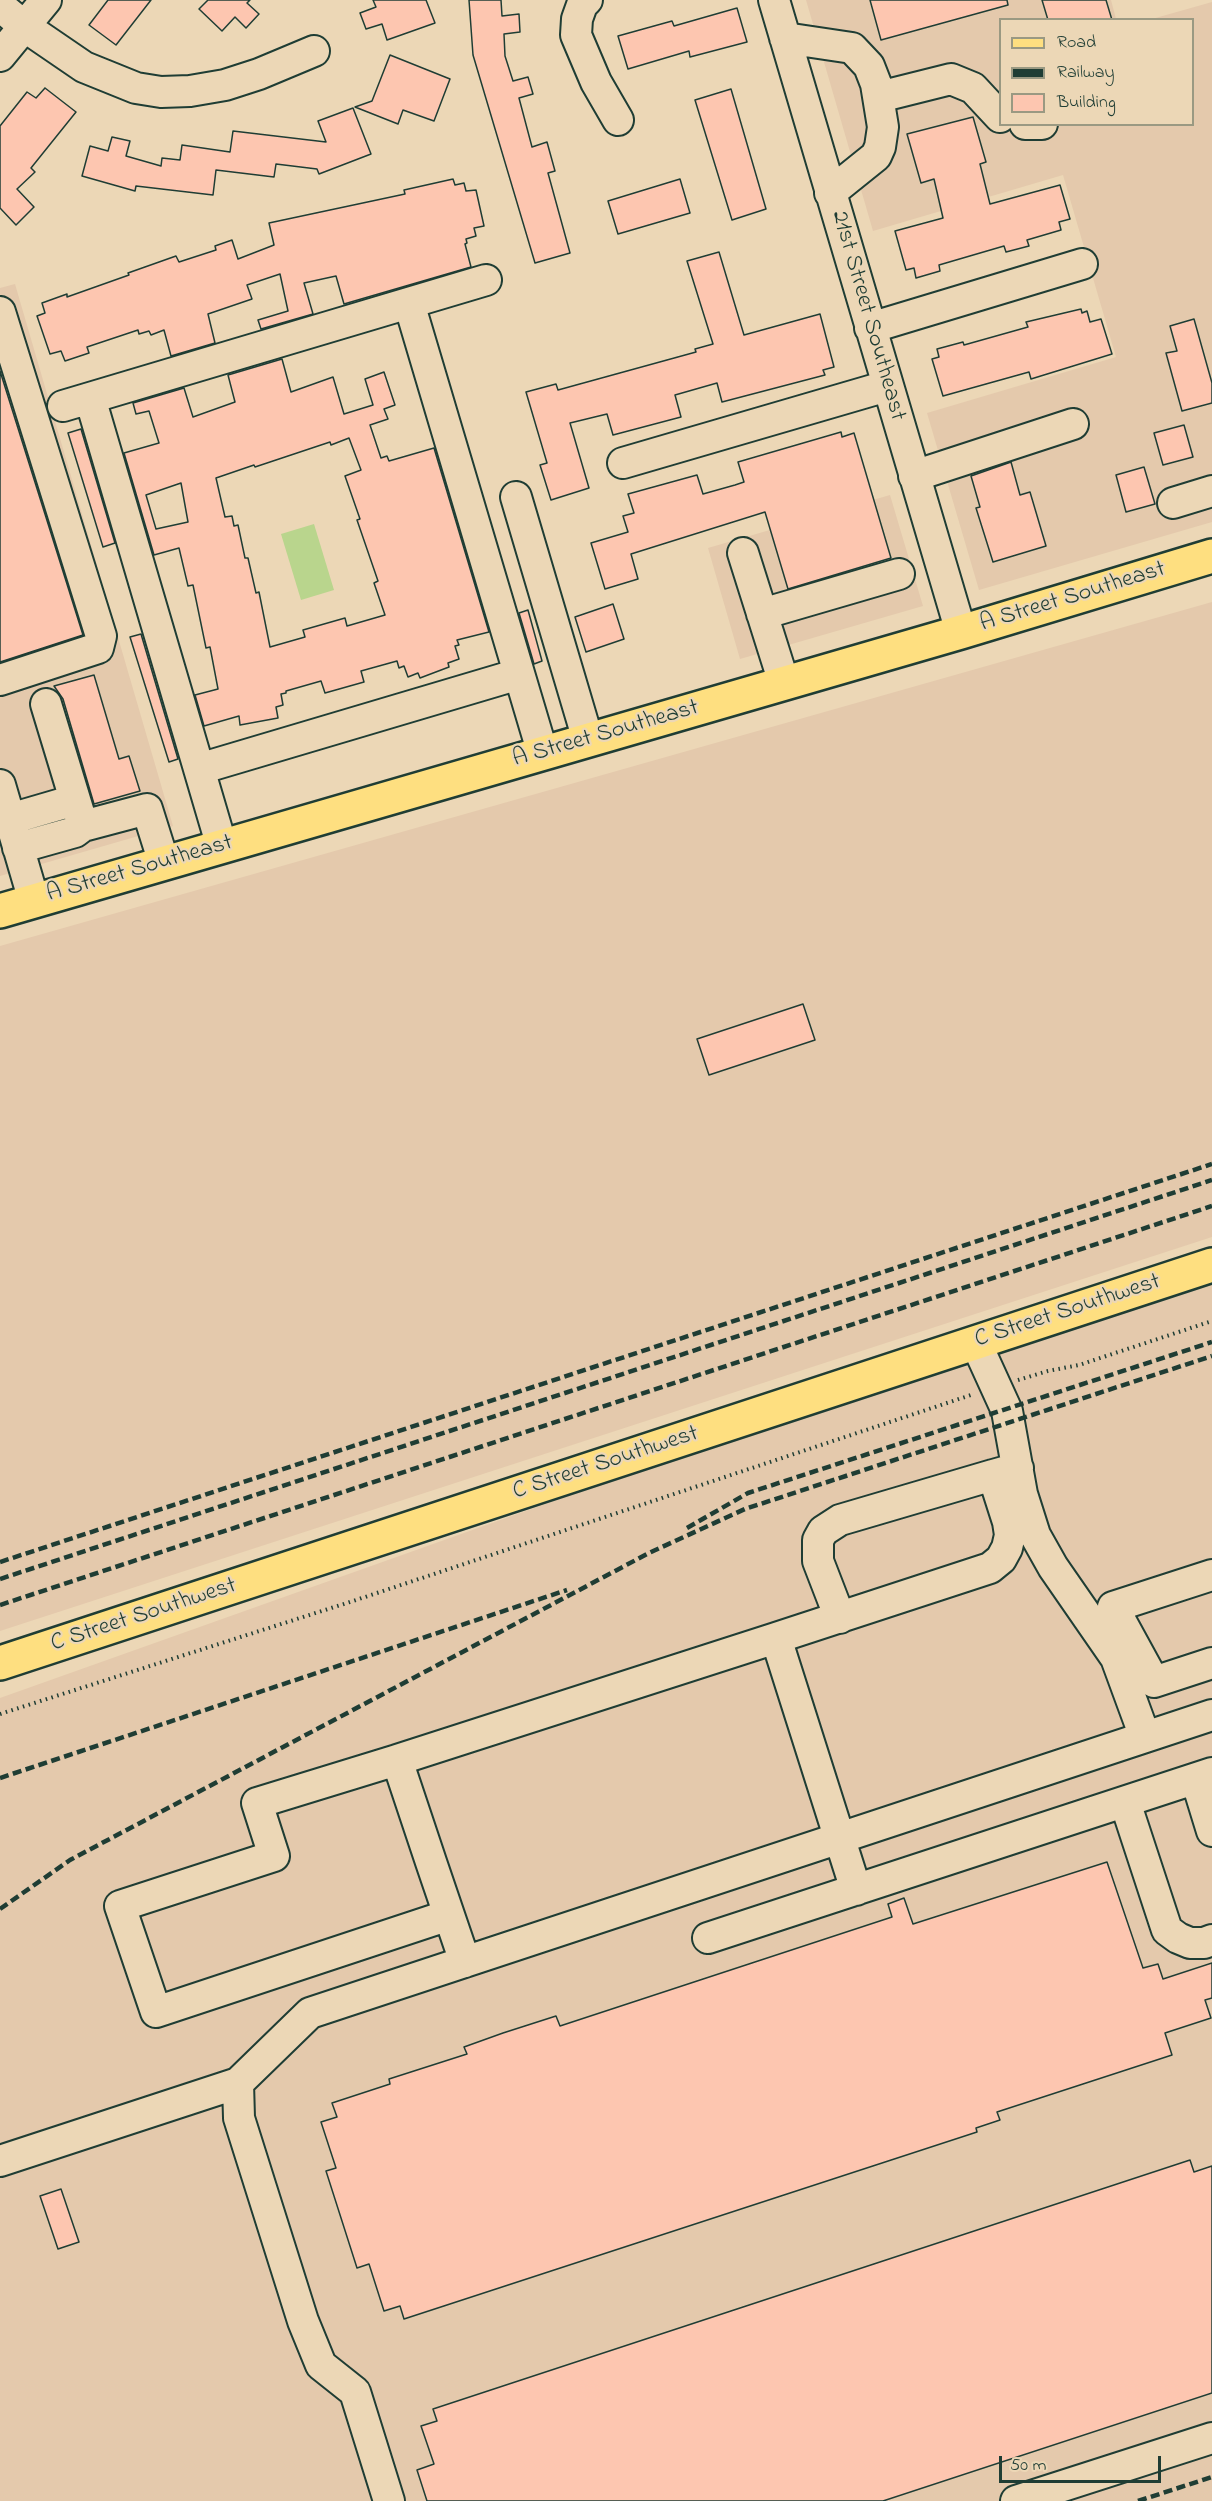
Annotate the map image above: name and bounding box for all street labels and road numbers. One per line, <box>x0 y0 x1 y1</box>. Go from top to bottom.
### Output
street label: 21st Street Southeast <box>823 208 911 424</box>
street label: A Street Southeast <box>977 556 1169 640</box>
street label: A Street Southeast <box>510 695 702 775</box>
street label: A Street Southeast <box>44 830 236 910</box>
street label: C Street Southwest <box>972 1268 1164 1356</box>
street label: C Street Southwest <box>510 1420 702 1508</box>
street label: C Street Southwest <box>48 1572 240 1660</box>

